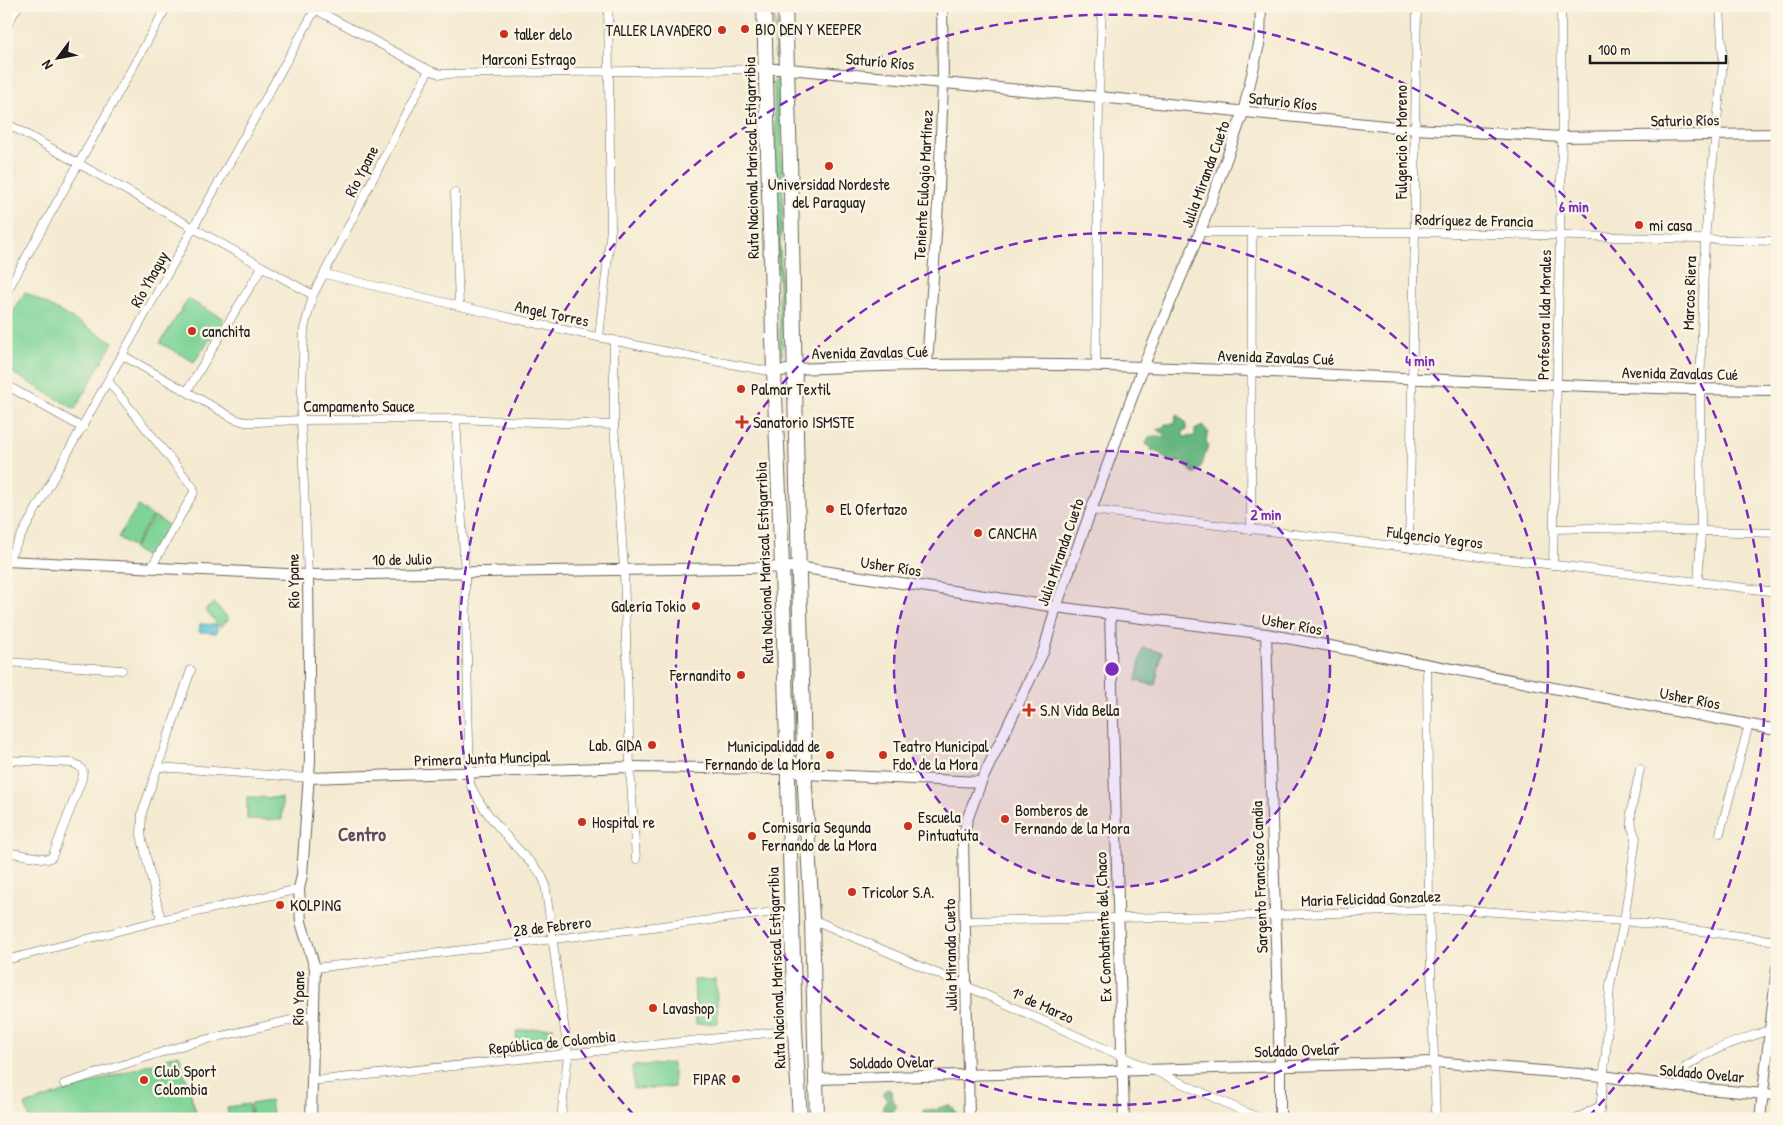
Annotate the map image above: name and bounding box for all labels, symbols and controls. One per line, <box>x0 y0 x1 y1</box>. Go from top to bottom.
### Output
place label: BIO DEN Y KEEPER <box>755 18 862 40</box>
place label: TALLER LAVADERO <box>605 19 712 41</box>
place label: taller delo <box>514 23 573 45</box>
marker: BIO DEN Y KEEPER <box>739 23 751 35</box>
marker: TALLER LAVADERO <box>716 24 728 36</box>
marker: taller delo <box>498 28 510 40</box>
north arrow <box>32 32 82 82</box>
scale bar <box>1590 32 1727 64</box>
text: 100 m <box>1598 39 1631 60</box>
street label: Saturio Ríos <box>845 47 915 75</box>
street label: Marconi Estrago <box>482 48 576 70</box>
text: N <box>36 56 57 73</box>
street label: Ruta Nacional Mariscal Estigarribia <box>738 57 764 259</box>
street label: Fulgencio R. Moreno <box>1390 85 1412 200</box>
street label: Saturio Ríos <box>1248 86 1318 116</box>
street label: Saturio Ríos <box>1650 108 1720 132</box>
street label: Teniente Eulogio Martínez <box>908 109 938 261</box>
street label: Julia Miranda Cueto <box>1175 117 1235 231</box>
street label: Río Ypane <box>339 141 384 200</box>
marker: Universidad Nordeste del Paraguay <box>823 160 835 172</box>
place label: Universidad Nordeste del Paraguay <box>768 173 891 213</box>
text: 6 min <box>1559 196 1589 217</box>
street label: Rodríguez de Francia <box>1415 208 1533 232</box>
place label: mi casa <box>1649 214 1692 236</box>
marker: mi casa <box>1633 219 1645 231</box>
street label: Río Yhaguy <box>125 247 174 311</box>
street label: Profesora Ilda Morales <box>1532 250 1556 380</box>
street label: Marcos Riera <box>1677 256 1701 330</box>
street label: Angel Torres <box>513 294 591 332</box>
place label: canchita <box>202 320 250 342</box>
marker: canchita <box>186 325 198 337</box>
street label: Avenida Zavalas Cué <box>812 340 929 364</box>
street label: Avenida Zavalas Cué <box>1217 344 1335 370</box>
text: 4 min <box>1405 350 1435 371</box>
street label: Avenida Zavalas Cué <box>1622 361 1739 385</box>
place label: Palmar Textil <box>751 378 831 400</box>
marker: Palmar Textil <box>735 383 747 395</box>
street label: Campamento Sauce <box>303 395 416 417</box>
place label: Sanatorio ISMSTE <box>753 411 854 433</box>
marker: Sanatorio ISMSTE <box>735 415 749 429</box>
street label: Ruta Nacional Mariscal Estigarribia <box>749 462 779 664</box>
street label: Julia Miranda Cueto <box>1031 495 1089 609</box>
place label: El Ofertazo <box>840 498 908 520</box>
marker: El Ofertazo <box>824 503 836 515</box>
text: 2 min <box>1251 504 1282 525</box>
street label: Fulgencio Yegros <box>1385 520 1484 554</box>
place label: CANCHA <box>988 522 1037 544</box>
marker: CANCHA <box>972 527 984 539</box>
street label: 10 de Julio <box>372 547 433 571</box>
street label: Usher Ríos <box>859 550 923 582</box>
street label: Río Ypane <box>282 553 304 609</box>
place label: Galería Tokio <box>611 595 687 617</box>
marker: Galería Tokio <box>690 600 702 612</box>
street label: Usher Ríos <box>1260 608 1324 640</box>
centre of rings <box>1103 660 1121 678</box>
place label: Fernandito <box>669 664 732 686</box>
marker: Fernandito <box>735 669 747 681</box>
street label: Usher Ríos <box>1658 681 1722 715</box>
place label: S.N Vida Bella <box>1040 699 1119 721</box>
marker: S.N Vida Bella <box>1022 703 1036 717</box>
place label: Lab. GIDA <box>589 734 642 756</box>
place label: Municipalidad de Fernando de la Mora <box>704 735 821 775</box>
place label: Teatro Municipal Fdo. de la Mora <box>892 735 990 775</box>
marker: Lab. GIDA <box>646 739 658 751</box>
street label: Primera Junta Muncipal <box>414 745 551 771</box>
marker: Municipalidad de Fernando de la Mora <box>824 749 836 761</box>
marker: Teatro Municipal Fdo. de la Mora <box>877 749 889 761</box>
place label: Bomberos de Fernando de la Mora <box>1014 799 1130 839</box>
street label: Sargento Francisco Candia <box>1245 800 1273 954</box>
place label: Escuela Pintuatuta <box>918 806 978 846</box>
place label: Hospital re <box>592 811 655 833</box>
marker: Bomberos de Fernando de la Mora <box>999 813 1011 825</box>
marker: Hospital re <box>576 816 588 828</box>
place label: Comisaría Segunda Fernando de la Mora <box>761 816 877 856</box>
marker: Escuela Pintuatuta <box>902 820 914 832</box>
district label: Centro <box>338 821 386 847</box>
marker: Comisaría Segunda Fernando de la Mora <box>746 830 758 842</box>
street label: Ex Combatiente del Chaco <box>1089 851 1117 1002</box>
street label: Ruta Nacional Mariscal Estigarribia <box>761 867 791 1069</box>
place label: Tricolor S.A. <box>862 881 934 903</box>
street label: Maria Felicidad Gonzalez <box>1301 885 1441 911</box>
marker: Tricolor S.A. <box>846 886 858 898</box>
place label: KOLPING <box>290 894 341 916</box>
street label: Julia Miranda Cueto <box>938 898 962 1011</box>
marker: KOLPING <box>274 899 286 911</box>
street label: 28 de Febrero <box>512 910 593 942</box>
street label: Río Ypane <box>287 970 309 1026</box>
street label: 1º de Marzo <box>1008 982 1078 1029</box>
place label: Lavashop <box>663 997 714 1019</box>
marker: Lavashop <box>647 1002 659 1014</box>
street label: República de Colombia <box>488 1024 616 1060</box>
street label: Soldado Ovelar <box>1254 1038 1340 1062</box>
street label: Soldado Ovelar <box>849 1050 935 1074</box>
street label: Soldado Ovelar <box>1659 1058 1745 1088</box>
place label: Club Sport Colombia <box>154 1060 216 1100</box>
place label: FIPAR <box>692 1068 726 1090</box>
marker: FIPAR <box>730 1073 742 1085</box>
marker: Club Sport Colombia <box>138 1074 150 1086</box>

